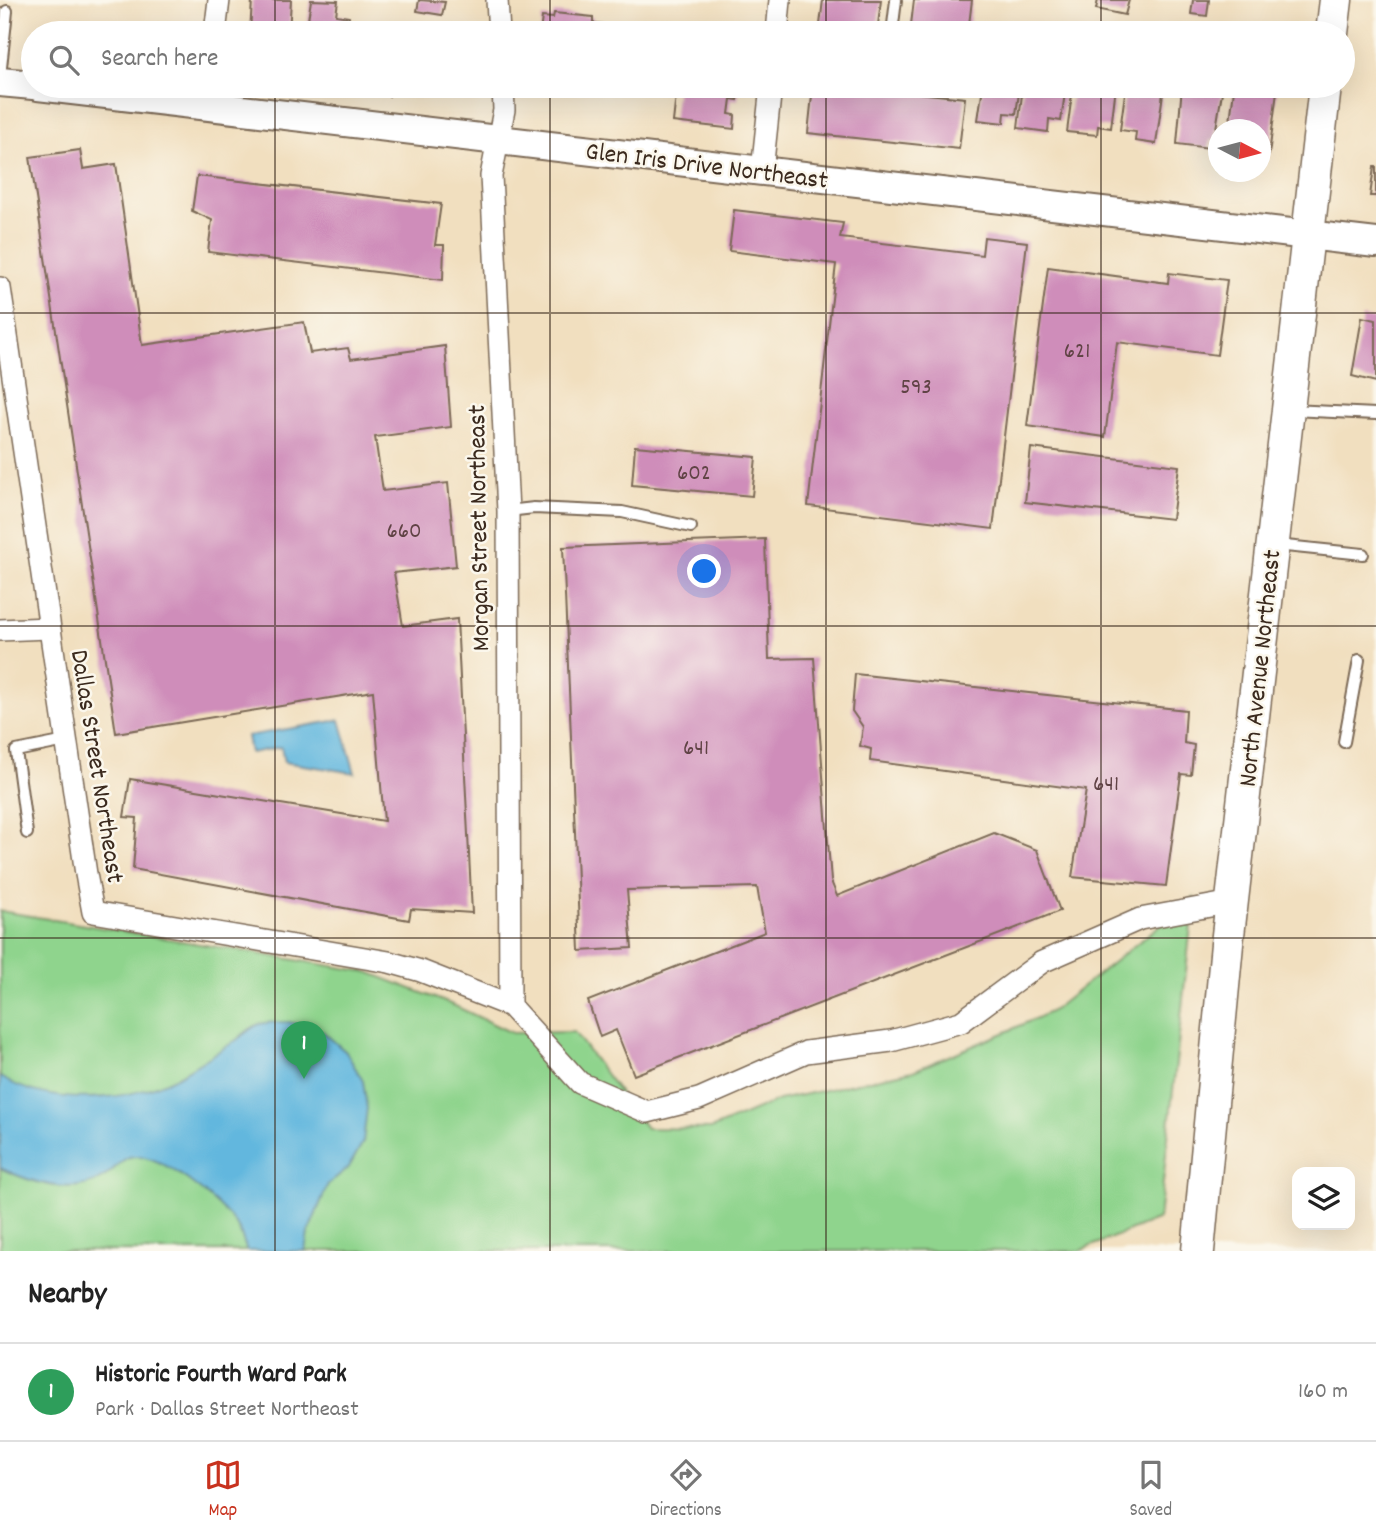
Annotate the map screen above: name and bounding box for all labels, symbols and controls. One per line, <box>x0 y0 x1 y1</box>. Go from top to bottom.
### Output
search box <box>21 21 1355 98</box>
icon: search <box>45 41 83 79</box>
text: Search here <box>101 41 219 78</box>
north arrow <box>1208 119 1271 182</box>
street label: Glen Iris Drive Northeast <box>583 134 830 201</box>
house number: 621 <box>1064 336 1090 369</box>
house number: 593 <box>900 372 932 405</box>
street label: Morgan Street Northeast <box>460 404 501 652</box>
house number: 602 <box>677 458 711 491</box>
house number: 660 <box>386 516 422 549</box>
street label: North Avenue Northeast <box>1231 548 1292 789</box>
your location <box>687 554 721 588</box>
street label: Dallas Street Northeast <box>59 647 132 886</box>
house number: 641 <box>683 733 709 766</box>
house number: 641 <box>1093 769 1119 802</box>
pin: 1 <box>281 1021 327 1079</box>
map controls <box>1292 1167 1355 1230</box>
button: layers <box>1292 1167 1355 1230</box>
text: Nearby <box>28 1275 106 1318</box>
text: Historic Fourth Ward Park <box>95 1357 347 1394</box>
text: 1 <box>48 1376 54 1409</box>
text: 160 m <box>1298 1376 1348 1409</box>
text: Park · Dallas Street Northeast <box>95 1394 359 1427</box>
tab: Map <box>204 1456 242 1525</box>
tab: Directions <box>650 1456 722 1525</box>
tab: Saved <box>1130 1456 1172 1525</box>

